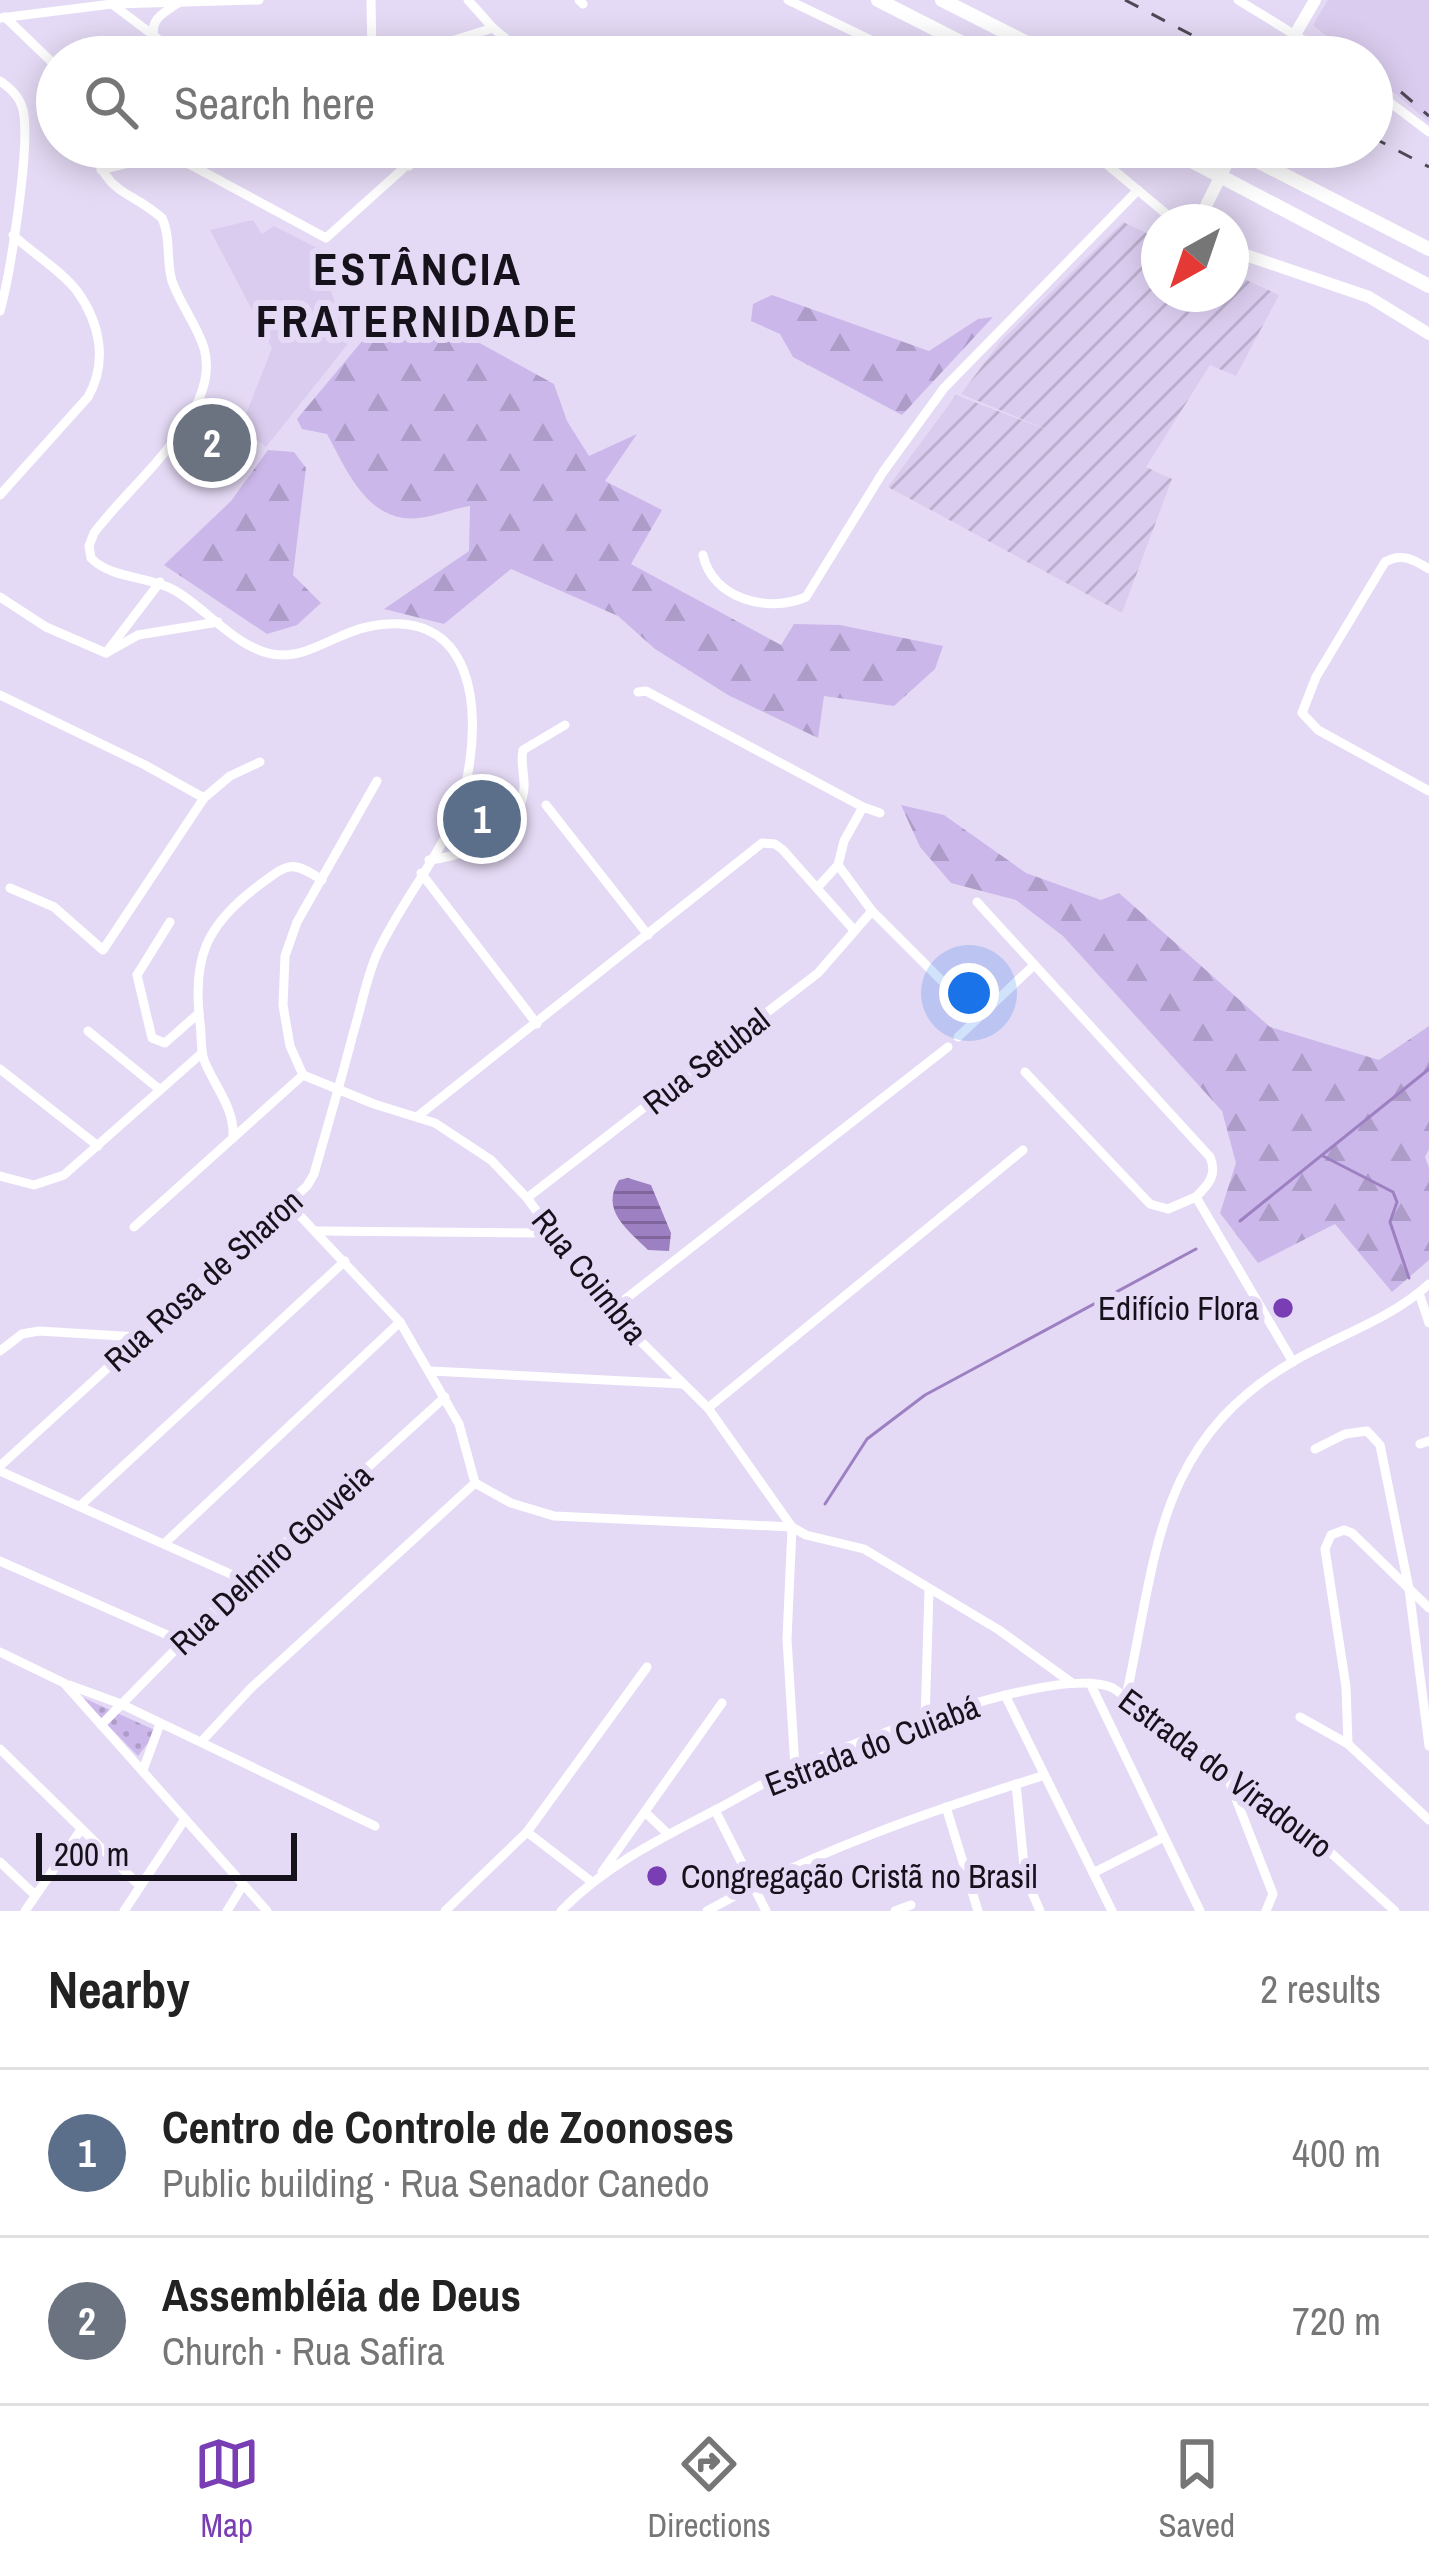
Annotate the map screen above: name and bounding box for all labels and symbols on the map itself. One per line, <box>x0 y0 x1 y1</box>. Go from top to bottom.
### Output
north arrow <box>1141 204 1249 312</box>
district label: ESTÂNCIA FRATERNIDADE <box>256 238 580 351</box>
pin: 2 <box>173 398 251 488</box>
pin: 1 <box>443 774 521 864</box>
your location <box>939 963 999 1023</box>
street label: Rua Setubal <box>634 998 778 1124</box>
street label: Rua Rosa de Sharon <box>94 1179 312 1381</box>
street label: Rua Coimbra <box>522 1200 658 1352</box>
place label: Edifício Flora <box>1098 1286 1259 1330</box>
marker: Edifício Flora <box>1270 1295 1296 1321</box>
street label: Rua Delmiro Gouveia <box>160 1454 382 1664</box>
street label: Estrada do Viradouro <box>1110 1678 1342 1868</box>
street label: Estrada do Cuiabá <box>759 1684 985 1806</box>
scale bar <box>36 1827 297 1880</box>
place label: Congregação Cristã no Brasil <box>681 1854 1037 1898</box>
marker: Congregação Cristã no Brasil <box>644 1863 670 1889</box>

